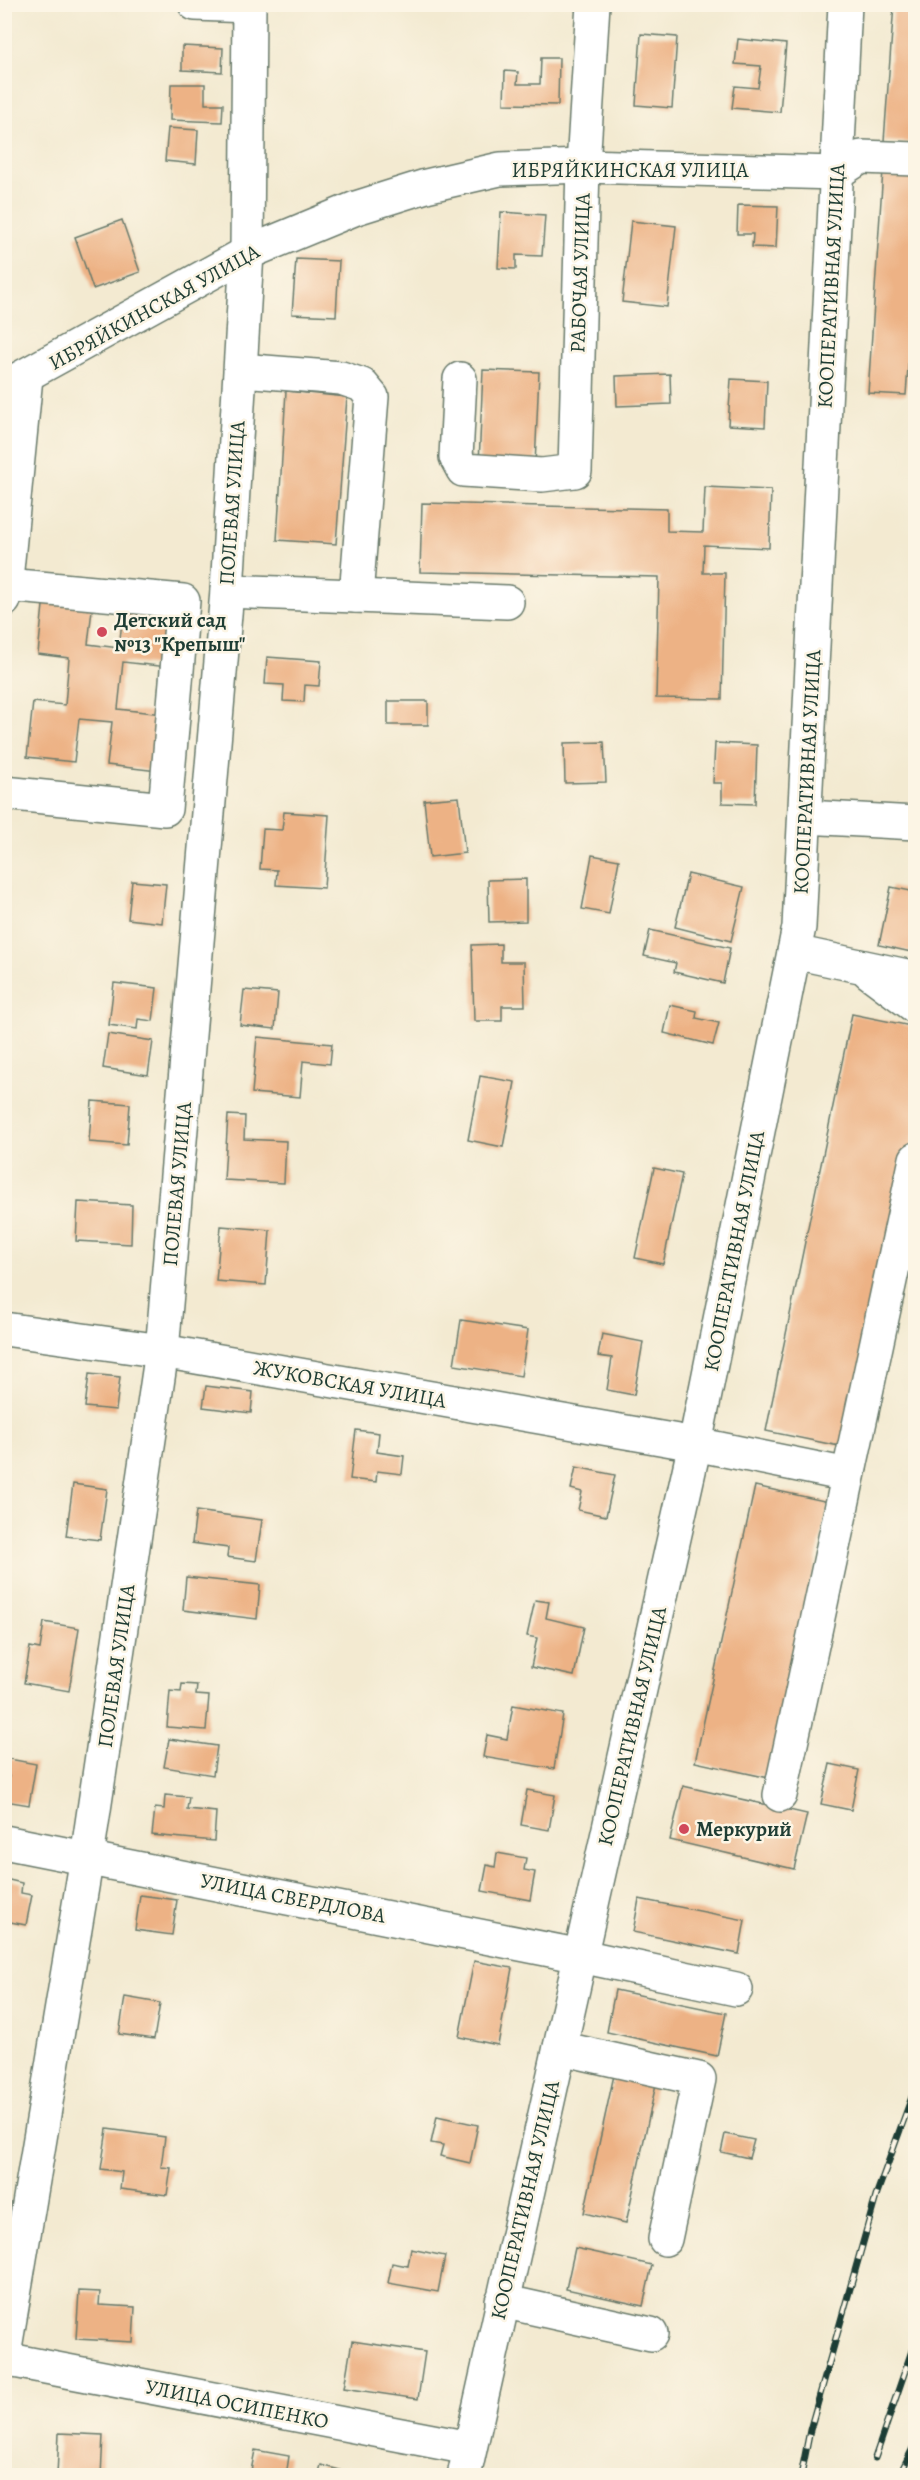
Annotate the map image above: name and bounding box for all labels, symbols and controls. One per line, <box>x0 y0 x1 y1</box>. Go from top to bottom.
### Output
street label: ИБРЯЙКИНСКАЯ УЛИЦА <box>511 156 749 184</box>
street label: КООПЕРАТИВНАЯ УЛИЦА <box>811 162 851 409</box>
street label: РАБОЧАЯ УЛИЦА <box>563 192 597 353</box>
street label: ИБРЯЙКИНСКАЯ УЛИЦА <box>44 237 265 377</box>
street label: ПОЛЕВАЯ УЛИЦА <box>212 419 252 586</box>
place label: Детский сад №13 "Крепыш" <box>114 606 246 658</box>
marker: Детский сад №13 "Крепыш" <box>95 625 109 639</box>
street label: КООПЕРАТИВНАЯ УЛИЦА <box>787 648 827 895</box>
street label: ПОЛЕВАЯ УЛИЦА <box>156 1100 198 1267</box>
street label: КООПЕРАТИВНАЯ УЛИЦА <box>697 1127 771 1374</box>
street label: ЖУКОВСКАЯ УЛИЦА <box>252 1353 449 1415</box>
street label: ПОЛЕВАЯ УЛИЦА <box>91 1582 141 1749</box>
street label: КООПЕРАТИВНАЯ УЛИЦА <box>591 1603 673 1848</box>
place label: Меркурий <box>696 1815 792 1843</box>
marker: Меркурий <box>677 1822 691 1836</box>
street label: УЛИЦА СВЕРДЛОВА <box>198 1866 389 1930</box>
street label: КООПЕРАТИВНАЯ УЛИЦА <box>484 2077 566 2322</box>
street label: УЛИЦА ОСИПЕНКО <box>143 2372 331 2436</box>

